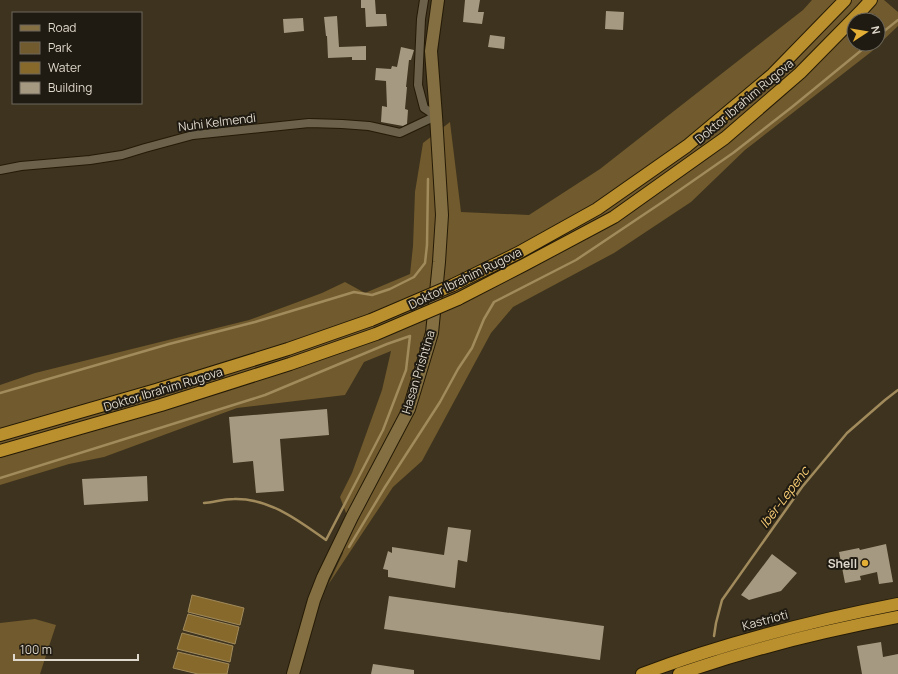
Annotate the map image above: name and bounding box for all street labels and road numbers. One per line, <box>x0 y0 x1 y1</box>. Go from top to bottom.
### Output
street label: Doktor Ibrahim Rugova <box>691 55 797 147</box>
street label: Nuhi Kelmendi <box>177 109 257 135</box>
street label: Doktor Ibrahim Rugova <box>406 243 524 313</box>
street label: Hasan Prishtina <box>397 328 439 416</box>
street label: Doktor Ibrahim Rugova <box>101 363 225 415</box>
street label: Kastrioti <box>740 606 790 634</box>

